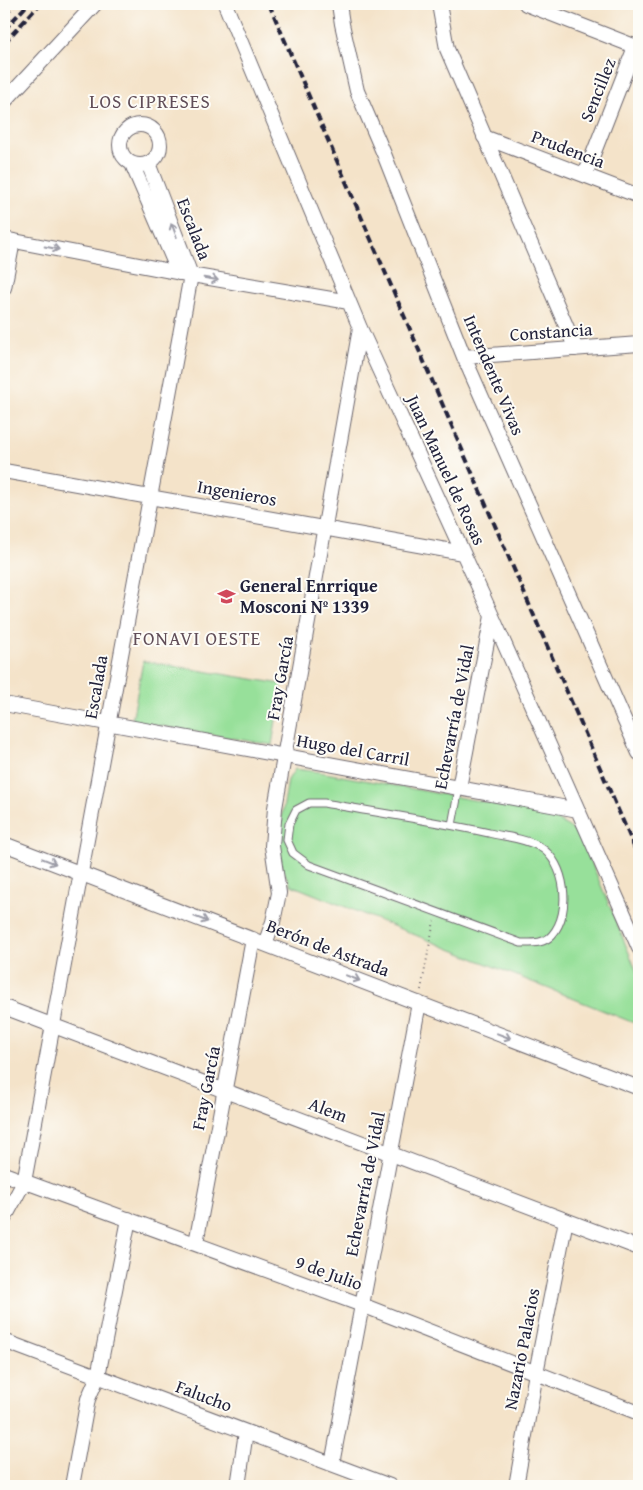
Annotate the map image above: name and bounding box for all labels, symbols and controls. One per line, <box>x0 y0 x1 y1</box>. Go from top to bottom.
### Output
street label: Sencillez <box>573 54 623 126</box>
district label: LOS CIPRESES <box>89 87 211 115</box>
street label: Prudencia <box>528 122 609 175</box>
street label: Escalada <box>170 194 219 264</box>
one-way arrow <box>169 223 178 238</box>
one-way arrow <box>43 244 59 253</box>
one-way arrow <box>203 274 219 284</box>
street label: Intendente Vivas <box>457 310 532 439</box>
street label: Constancia <box>509 315 594 348</box>
street label: Juan Manuel de Rosas <box>399 388 493 549</box>
street label: Ingenieros <box>195 472 279 513</box>
place label: General Enrrique Mosconi Nº 1339 <box>240 572 378 620</box>
school or university icon: General Enrrique Mosconi Nº 1339 <box>216 586 236 606</box>
district label: FONAVI OESTE <box>133 624 261 652</box>
street label: Fray García <box>259 633 300 722</box>
street label: Echevarría de Vidal <box>426 642 481 792</box>
street label: Escalada <box>77 652 114 721</box>
street label: Hugo del Carril <box>295 726 412 773</box>
one-way arrow <box>41 857 56 866</box>
street label: Berón de Astrada <box>263 912 394 984</box>
one-way arrow <box>193 915 208 925</box>
one-way arrow <box>345 973 360 983</box>
one-way arrow <box>496 1032 512 1041</box>
street label: Fray García <box>184 1043 227 1132</box>
street label: Alem <box>305 1090 352 1129</box>
street label: Echevarría de Vidal <box>337 1109 392 1259</box>
street label: 9 de Julio <box>292 1248 366 1297</box>
street label: Nazario Palacios <box>496 1286 547 1412</box>
street label: Falucho <box>172 1372 236 1419</box>

